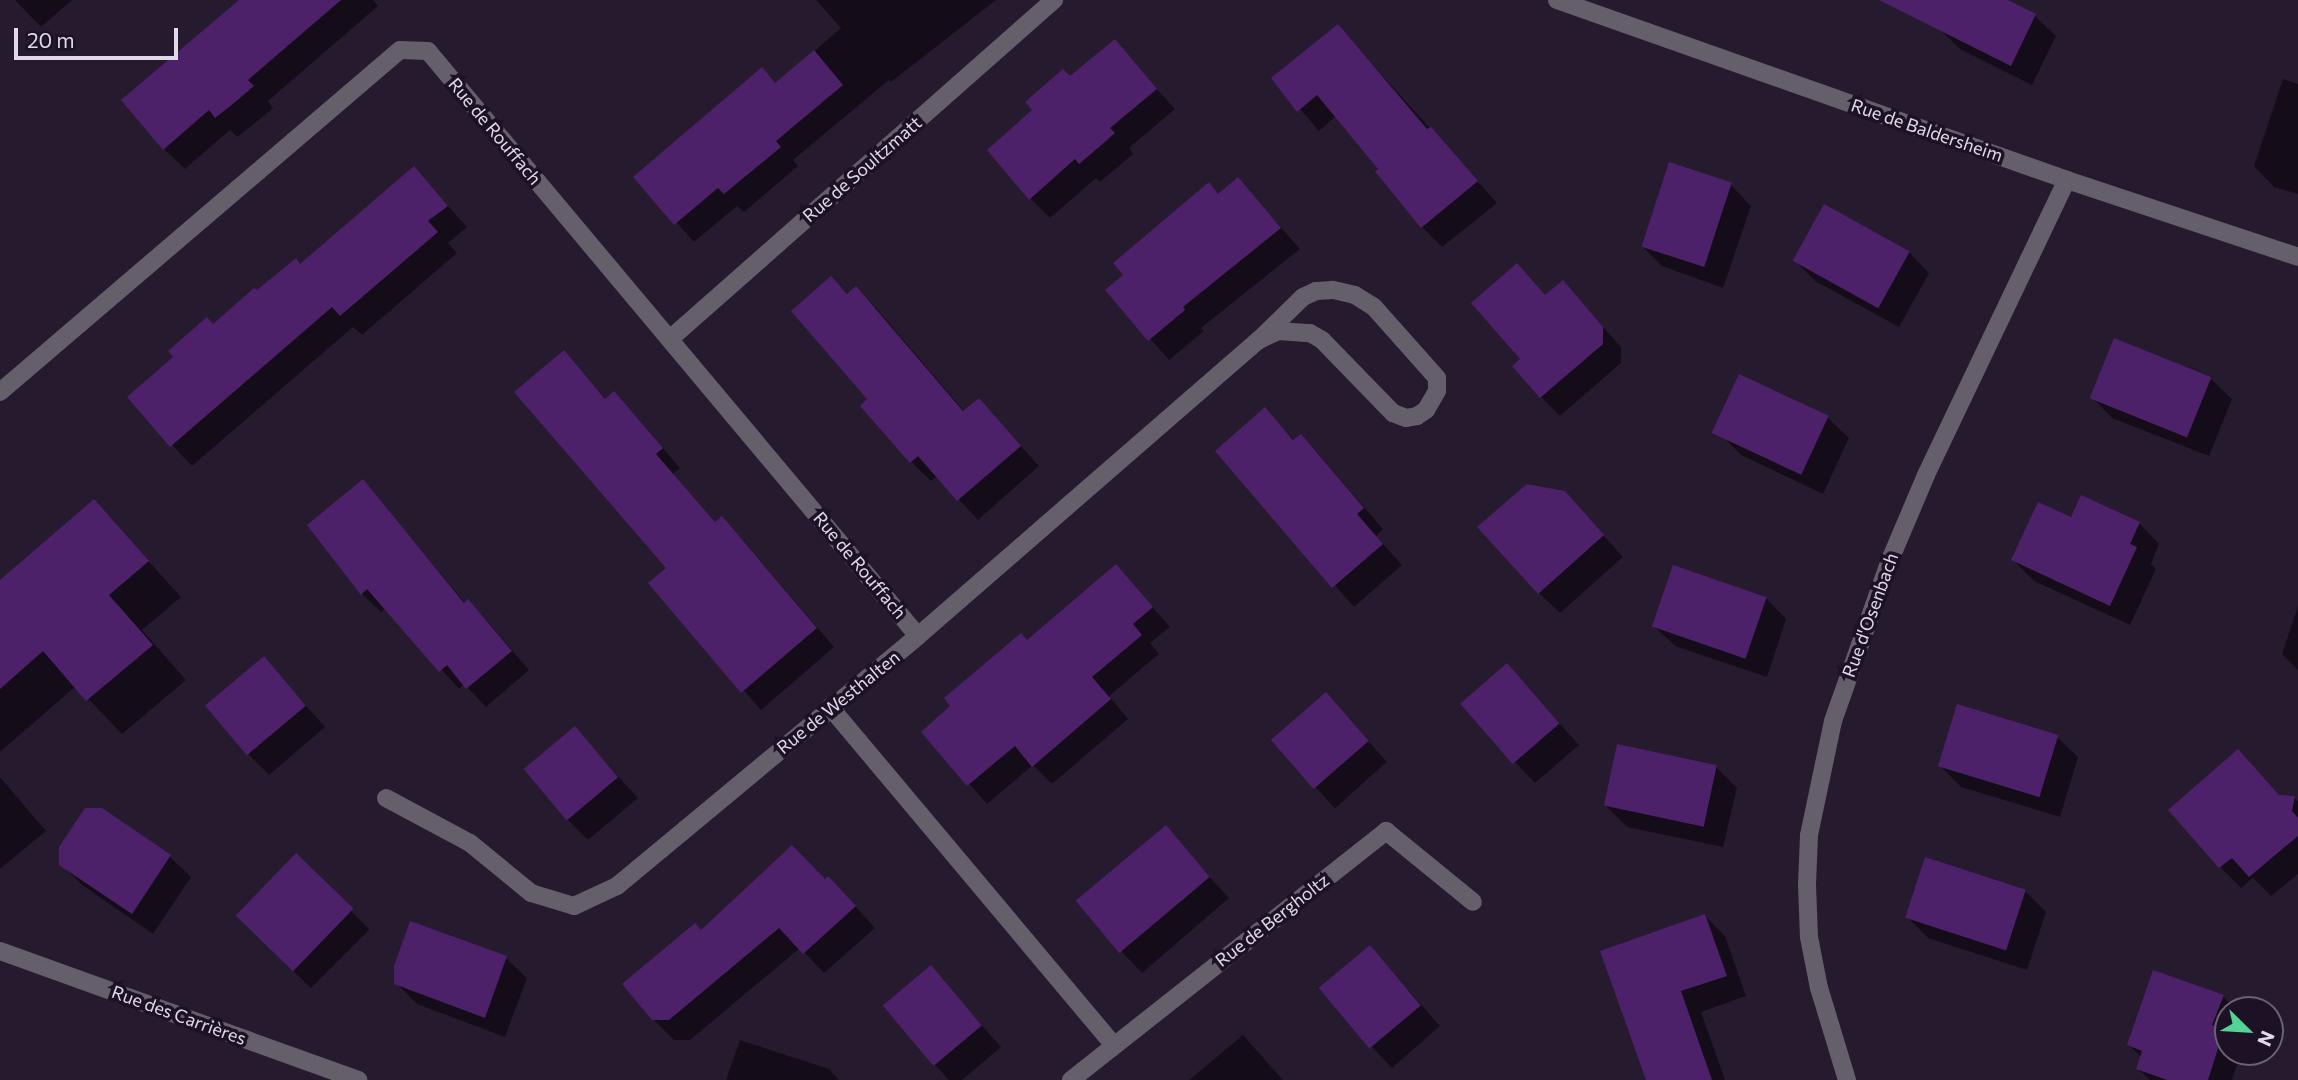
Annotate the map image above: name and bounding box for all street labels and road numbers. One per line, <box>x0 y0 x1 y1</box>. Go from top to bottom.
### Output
street label: Rue de Rouffach <box>444 73 546 189</box>
street label: Rue de Baldersheim <box>1848 94 2006 166</box>
street label: Rue de Soultzmatt <box>798 112 926 226</box>
street label: Rue de Rouffach <box>809 507 911 623</box>
street label: Rue d'Osenbach <box>1837 550 1903 680</box>
street label: Rue de Westhalten <box>772 646 904 758</box>
street label: Rue de Bergholtz <box>1211 869 1333 971</box>
street label: Rue des Carrières <box>109 981 249 1049</box>

